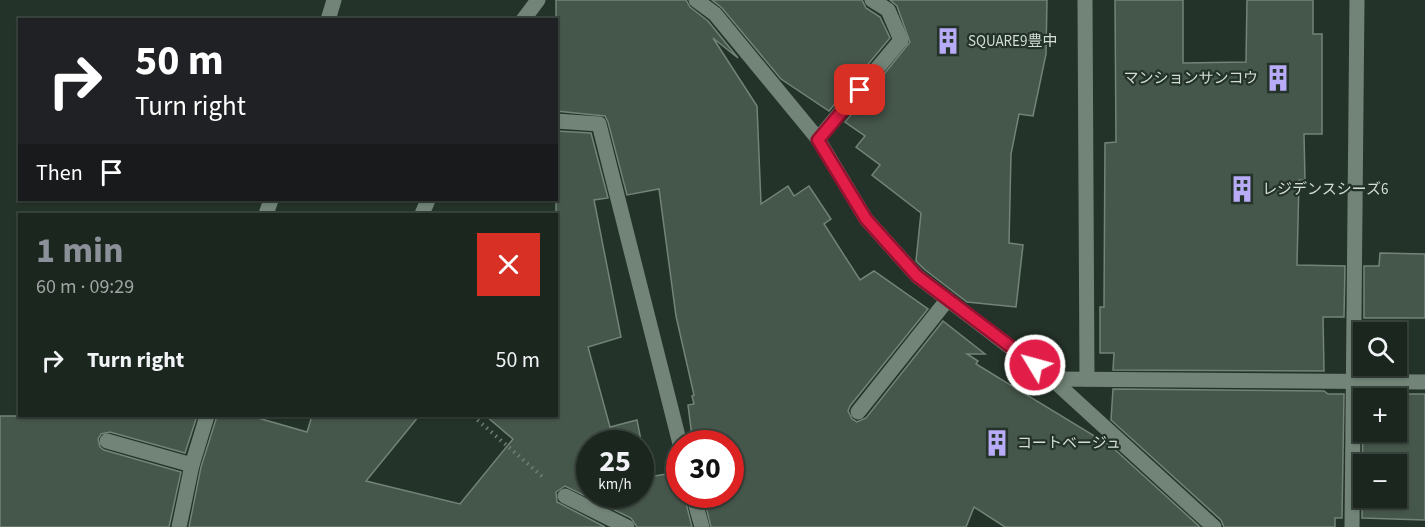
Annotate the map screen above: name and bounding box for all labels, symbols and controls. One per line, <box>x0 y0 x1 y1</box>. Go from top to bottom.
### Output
building icon: SQUARE9豊中 <box>933 26 963 56</box>
text: 50 m <box>135 31 224 91</box>
place label: SQUARE9豊中 <box>968 31 1057 52</box>
icon: right <box>36 42 114 120</box>
building icon: マンションサンコウ <box>1263 63 1293 93</box>
pin <box>834 64 885 115</box>
place label: マンションサンコウ <box>1124 68 1258 89</box>
icon: arrive <box>843 73 876 106</box>
text: Turn right <box>135 87 246 126</box>
icon: arrive <box>95 156 128 189</box>
text: Then <box>36 157 83 189</box>
building icon: レジデンスシーズ6 <box>1227 174 1257 204</box>
place label: レジデンスシーズ6 <box>1262 179 1388 200</box>
text: 1 min <box>36 225 124 276</box>
button: close <box>477 233 540 296</box>
text: 60 m · 09:29 <box>36 273 134 301</box>
map controls <box>1353 322 1407 508</box>
button: search <box>1353 322 1407 376</box>
position arrow <box>1003 333 1067 397</box>
icon: right <box>36 344 69 377</box>
text: Turn right <box>87 344 184 376</box>
text: 50 m <box>495 344 540 376</box>
button: + <box>1353 388 1407 442</box>
building icon: コートベージュ <box>982 428 1012 458</box>
speed limit sign: 30 <box>666 430 744 508</box>
place label: コートベージュ <box>1017 433 1121 454</box>
text: 25 <box>599 440 631 483</box>
button: − <box>1353 454 1407 508</box>
text: km/h <box>598 474 632 495</box>

